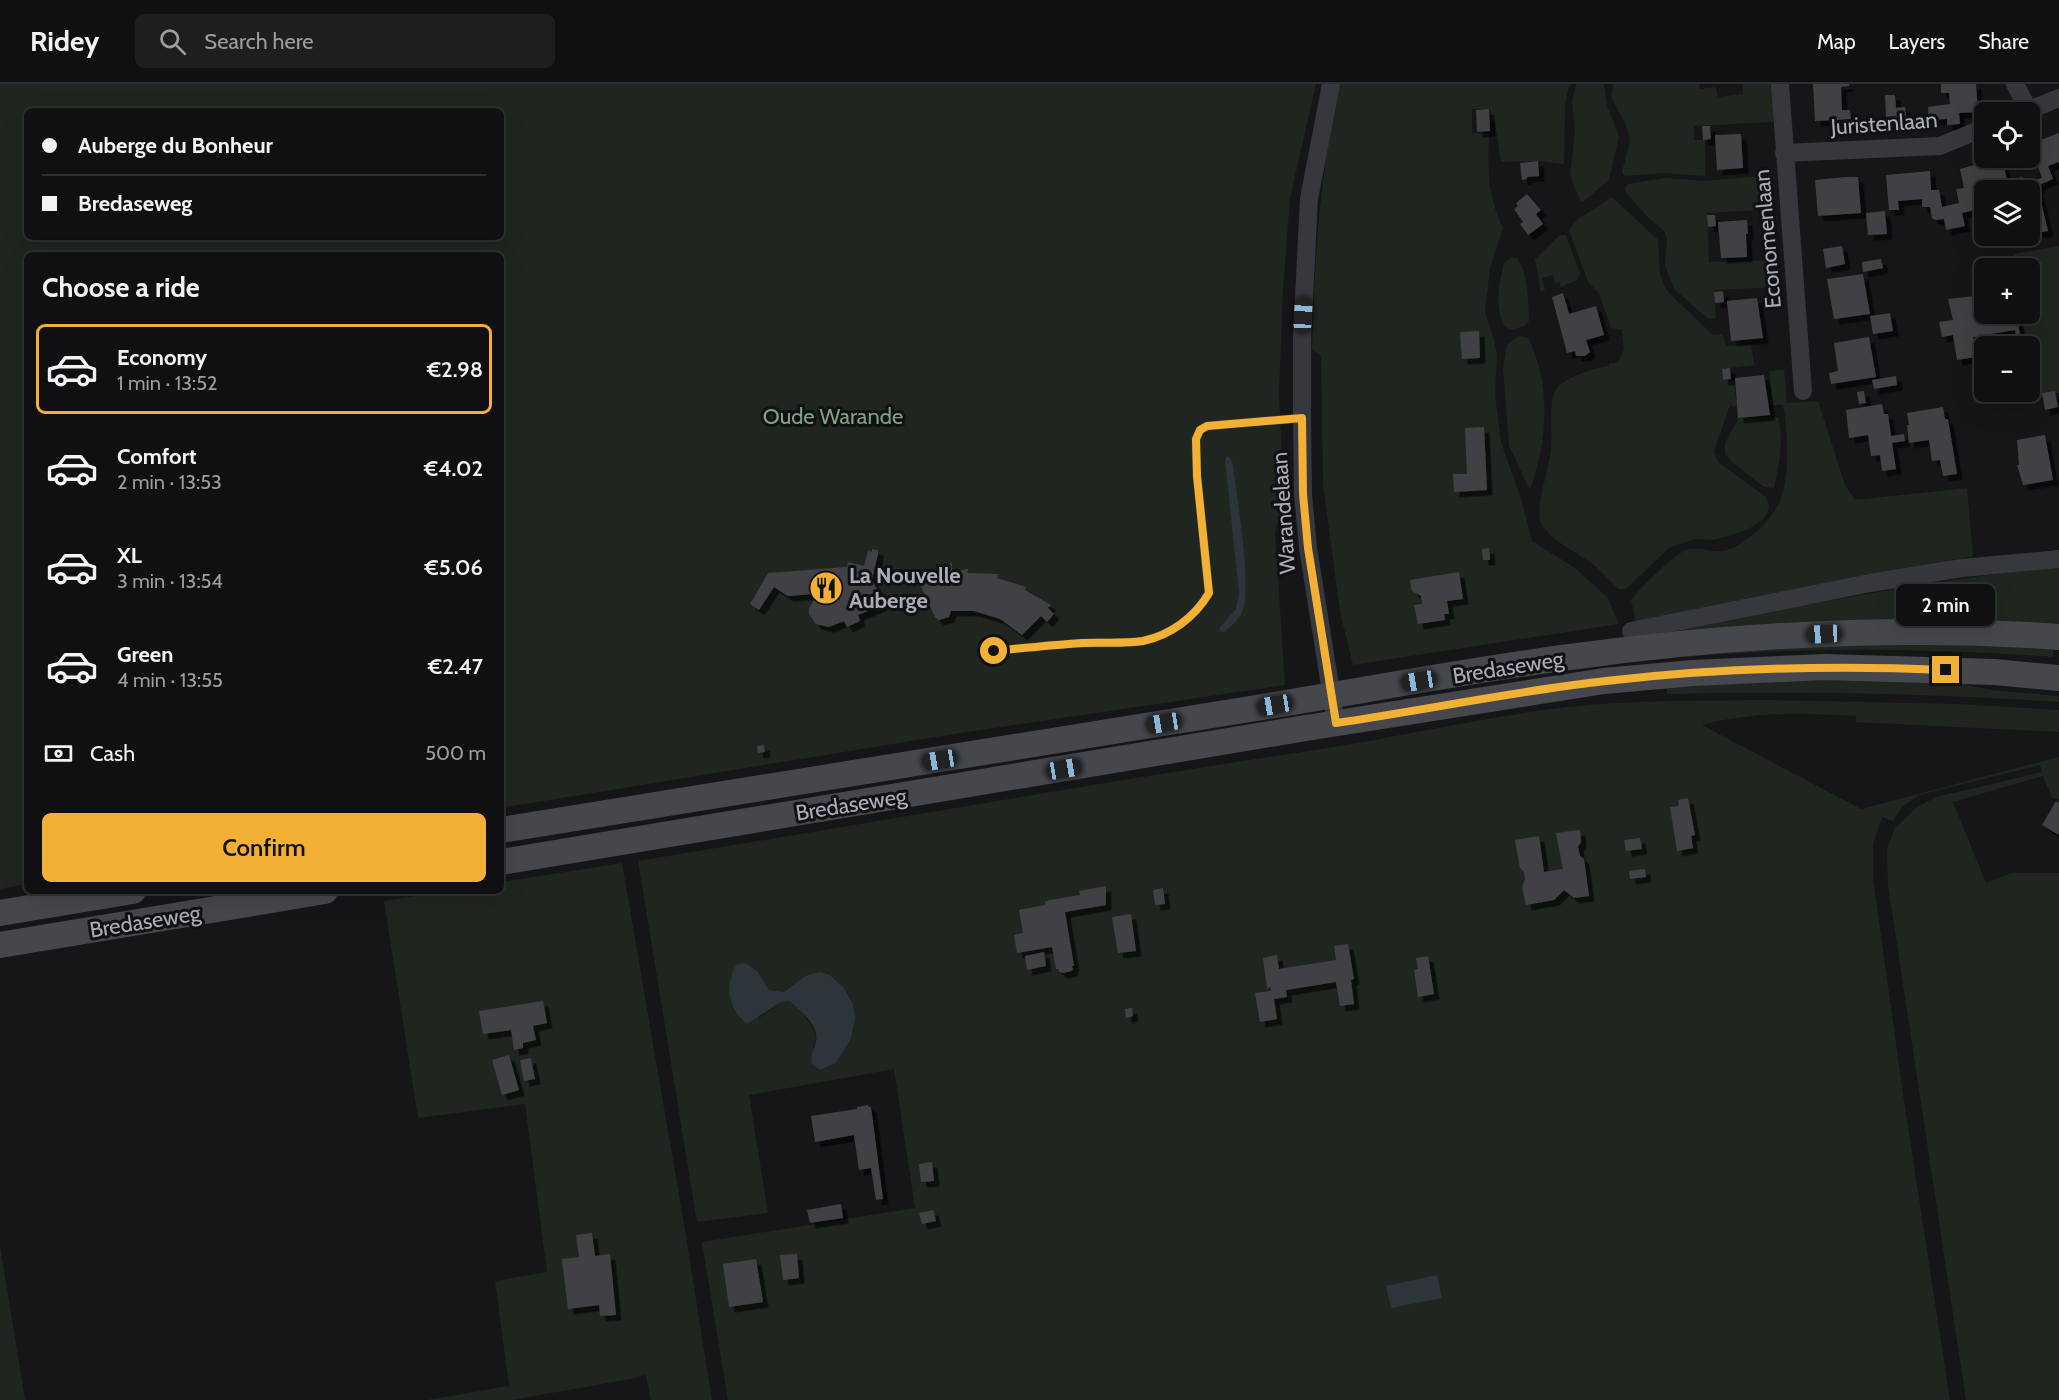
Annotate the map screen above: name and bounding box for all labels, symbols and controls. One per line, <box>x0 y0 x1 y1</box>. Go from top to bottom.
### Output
search box <box>135 14 555 68</box>
text: Ridey <box>30 24 99 58</box>
icon: search <box>156 25 189 58</box>
text: Search here <box>204 28 314 55</box>
text: Map <box>1817 29 1856 54</box>
text: Layers <box>1889 29 1945 54</box>
text: Share <box>1978 29 2029 54</box>
map controls <box>1974 102 2040 402</box>
button: locate <box>1974 102 2040 168</box>
street label: Juristenlaan <box>1829 106 1938 141</box>
text: Auberge du Bonheur <box>78 132 273 159</box>
street label: Economenlaan <box>1748 168 1787 310</box>
button: layers <box>1974 180 2040 246</box>
text: Bredaseweg <box>78 190 192 217</box>
button: + <box>1974 258 2040 324</box>
text: Choose a ride <box>42 271 200 304</box>
car <box>1293 297 1313 333</box>
button: − <box>1974 336 2040 402</box>
icon: car <box>45 342 99 396</box>
text: Economy <box>117 344 207 371</box>
text: €2.98 <box>427 356 483 383</box>
text: 1 min · 13:52 <box>117 371 218 395</box>
park label: Oude Warande <box>763 403 903 430</box>
icon: car <box>45 441 99 495</box>
text: Comfort <box>117 443 196 470</box>
street label: Warandelaan <box>1266 451 1301 575</box>
text: €4.02 <box>424 455 483 482</box>
text: 2 min · 13:53 <box>117 470 222 494</box>
icon: car <box>45 540 99 594</box>
text: XL <box>117 542 142 569</box>
text: €5.06 <box>425 554 483 581</box>
place label: La Nouvelle Auberge <box>849 562 961 614</box>
text: 3 min · 13:54 <box>117 569 223 593</box>
restaurant icon: La Nouvelle Auberge <box>808 570 844 606</box>
callout: 2 min <box>1896 583 1996 625</box>
text: 2 min <box>1921 593 1970 617</box>
car <box>1806 624 1842 644</box>
route start <box>980 637 1007 664</box>
icon: car <box>45 639 99 693</box>
text: Green <box>117 641 173 668</box>
street label: Bredaseweg <box>1451 645 1567 690</box>
text: €2.47 <box>428 653 483 680</box>
route end <box>1932 656 1959 683</box>
text: 4 min · 13:55 <box>117 668 223 692</box>
car <box>1400 669 1438 693</box>
car <box>1256 693 1294 717</box>
car <box>1145 711 1183 735</box>
icon: cash <box>42 737 75 770</box>
text: Cash <box>90 740 135 767</box>
text: 500 m <box>425 741 486 765</box>
car <box>921 748 959 772</box>
car <box>1045 757 1083 781</box>
street label: Bredaseweg <box>794 782 910 827</box>
button: Confirm <box>42 813 486 882</box>
street label: Bredaseweg <box>88 899 204 944</box>

